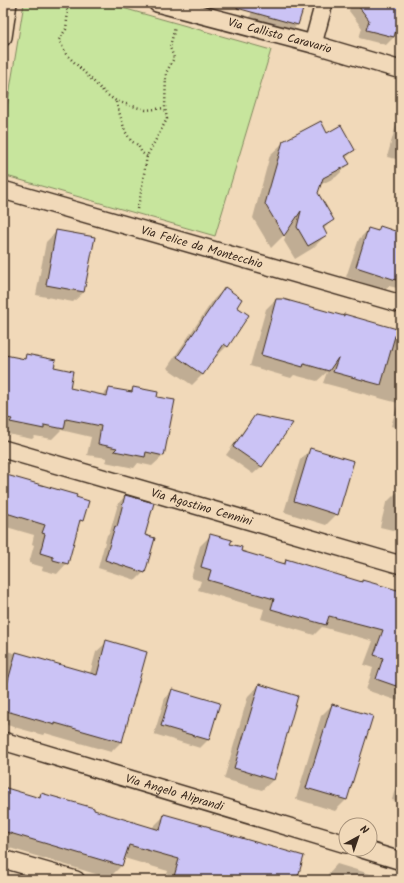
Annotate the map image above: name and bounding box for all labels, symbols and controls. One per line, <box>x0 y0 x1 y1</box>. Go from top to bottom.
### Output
street label: Via Callisto Caravario <box>226 13 334 59</box>
street label: Via Felice da Montecchio <box>139 221 265 274</box>
street label: Via Agostino Cennini <box>149 484 256 532</box>
street label: Via Angelo Aliprandi <box>123 769 227 817</box>
north arrow <box>338 817 378 857</box>
text: N <box>355 821 372 839</box>

